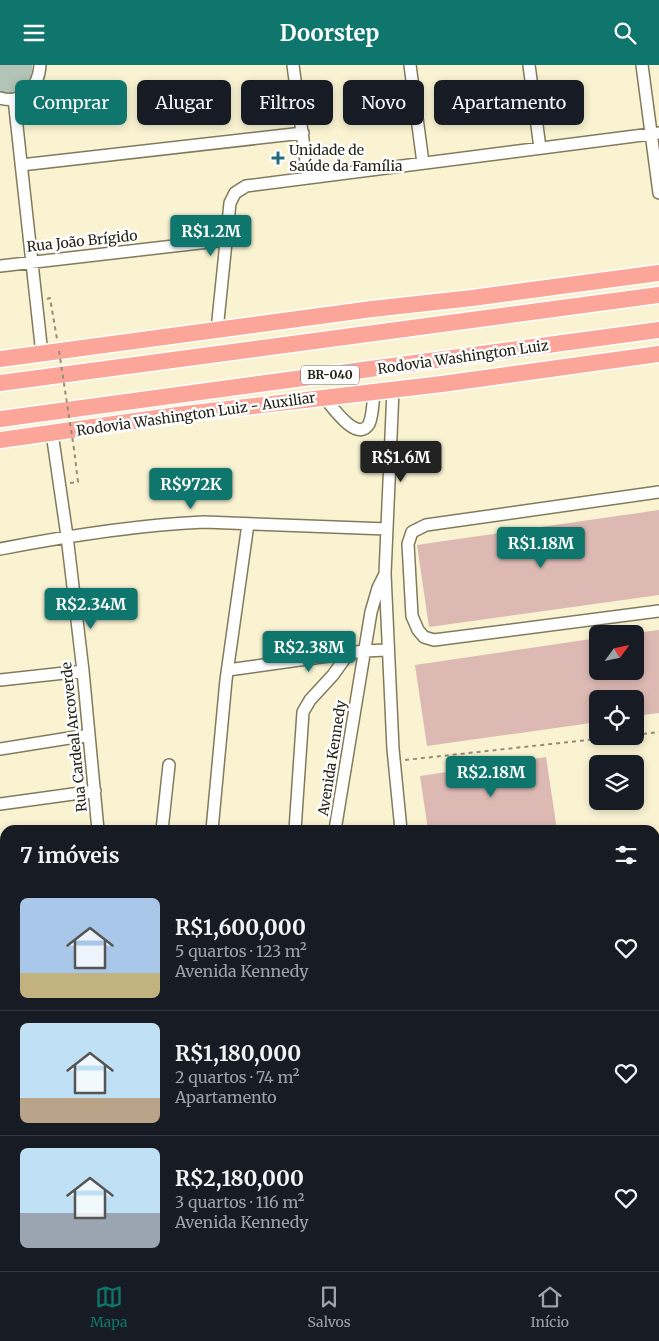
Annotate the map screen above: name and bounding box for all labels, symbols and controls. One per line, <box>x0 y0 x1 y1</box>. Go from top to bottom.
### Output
icon: menu <box>20 19 48 47</box>
text: Doorstep <box>280 19 379 47</box>
icon: search <box>611 19 639 47</box>
chip: Comprar <box>15 80 127 125</box>
chip: Alugar <box>137 80 231 125</box>
chip: Filtros <box>241 80 333 125</box>
chip: Novo <box>343 80 424 125</box>
chip: Apartamento <box>434 80 584 125</box>
place label: Unidade de Saúde da Família <box>289 141 403 175</box>
marker: Unidade de Saúde da Família <box>271 151 285 165</box>
pin: R$1.2M <box>170 215 252 257</box>
text: R$1.2M <box>181 221 241 241</box>
street label: Rua João Brígido <box>26 226 138 256</box>
street label: Rodovia Washington Luiz <box>376 336 550 378</box>
road number: BR-040 <box>301 365 359 385</box>
street label: Rodovia Washington Luiz - Auxiliar <box>75 388 317 440</box>
pin: R$1.6M <box>360 441 442 483</box>
text: R$1.6M <box>371 447 431 467</box>
pin: R$972K <box>150 467 232 510</box>
text: R$972K <box>160 474 222 494</box>
pin: R$1.18M <box>495 527 587 569</box>
text: R$1.18M <box>508 533 574 553</box>
pin: R$2.34M <box>45 587 137 630</box>
text: R$2.34M <box>56 594 126 614</box>
north arrow <box>589 625 644 680</box>
map controls <box>589 625 644 810</box>
pin: R$2.38M <box>263 631 355 673</box>
text: R$2.38M <box>274 637 344 657</box>
street label: Rua Cardeal Arcoverde <box>57 661 91 813</box>
button: locate <box>589 690 644 745</box>
street label: Avenida Kennedy <box>314 698 350 818</box>
pin: R$2.18M <box>445 755 537 798</box>
button: layers <box>589 755 644 810</box>
text: R$2.18M <box>457 762 525 782</box>
icon: filters <box>612 841 640 869</box>
text: 7 imóveis <box>20 842 120 869</box>
text: R$1,600,000 <box>175 914 306 941</box>
icon: home <box>60 918 120 978</box>
icon: heart <box>612 934 640 962</box>
text: 5 quartos · 123 m² <box>175 941 307 961</box>
text: Avenida Kennedy <box>175 961 309 981</box>
text: R$1,180,000 <box>175 1040 301 1067</box>
icon: home <box>60 1043 120 1103</box>
icon: heart <box>612 1059 640 1087</box>
text: 2 quartos · 74 m² <box>175 1067 299 1087</box>
text: Apartamento <box>175 1087 277 1107</box>
text: R$2,180,000 <box>175 1165 304 1192</box>
icon: home <box>60 1168 120 1228</box>
icon: heart <box>612 1184 640 1212</box>
text: 3 quartos · 116 m² <box>175 1192 305 1212</box>
text: Avenida Kennedy <box>175 1212 309 1232</box>
tab: Mapa <box>90 1283 127 1331</box>
tab: Salvos <box>307 1283 351 1331</box>
tab: Início <box>531 1283 569 1331</box>

